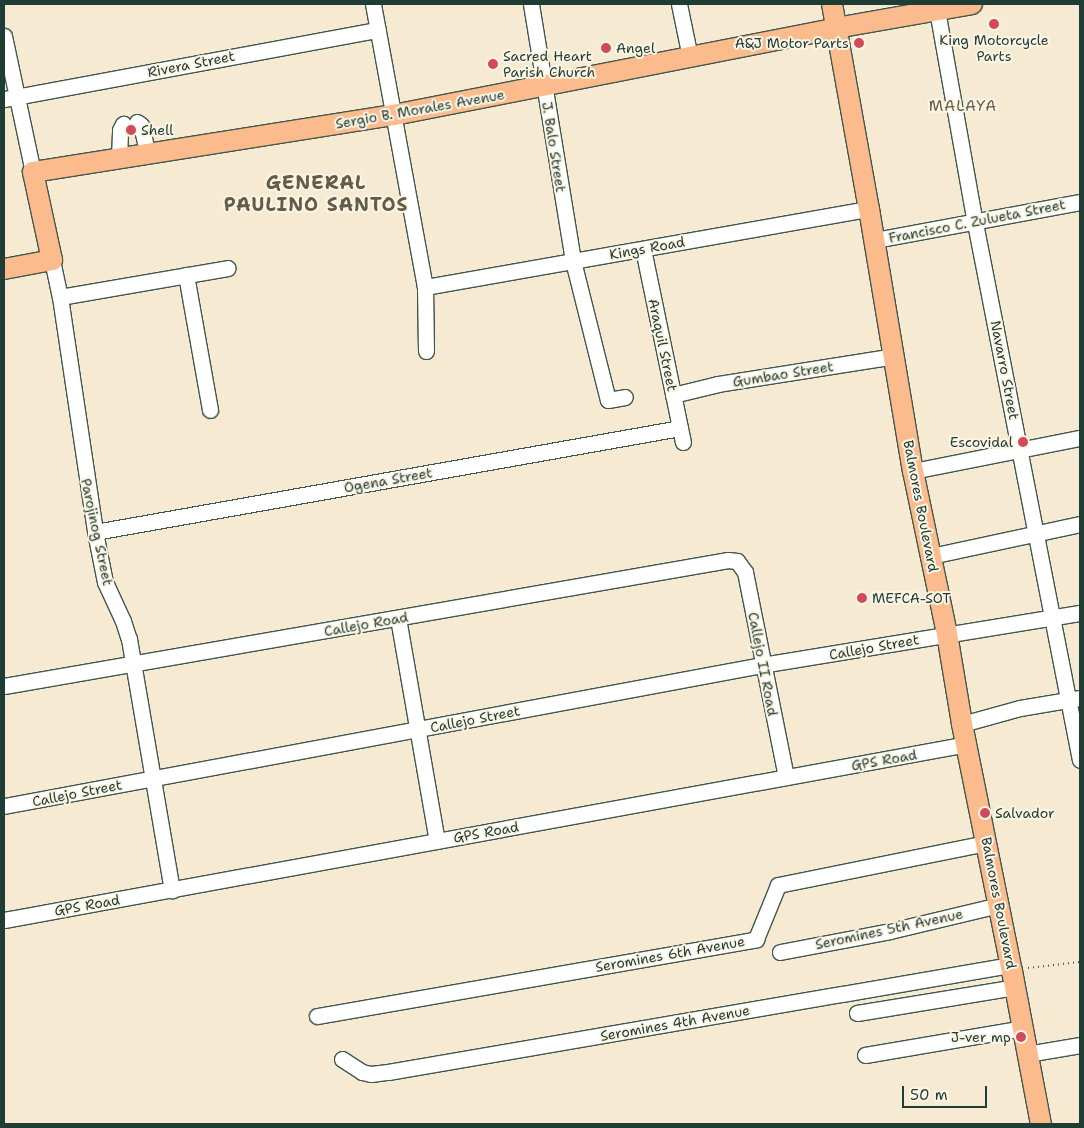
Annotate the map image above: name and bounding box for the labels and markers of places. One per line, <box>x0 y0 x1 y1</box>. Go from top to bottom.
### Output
marker: King Motorcycle Parts <box>988 18 1000 30</box>
place label: King Motorcycle Parts <box>939 32 1049 64</box>
place label: A&J Motor Parts <box>735 35 849 51</box>
marker: A&J Motor Parts <box>853 37 865 49</box>
place label: Angel <box>616 40 655 56</box>
marker: Angel <box>600 42 612 54</box>
place label: Sacred Heart Parish Church <box>503 48 595 80</box>
marker: Sacred Heart Parish Church <box>487 58 499 70</box>
place label: Shell <box>141 122 174 138</box>
marker: Shell <box>125 124 137 136</box>
place label: Escovidal <box>950 434 1013 450</box>
marker: Escovidal <box>1017 436 1029 448</box>
place label: MEFCA-SOT <box>872 590 951 606</box>
marker: MEFCA-SOT <box>856 592 868 604</box>
place label: Salvador <box>995 805 1055 821</box>
marker: Salvador <box>979 807 991 819</box>
place label: J-ver mp <box>951 1029 1011 1045</box>
marker: J-ver mp <box>1015 1031 1027 1043</box>

